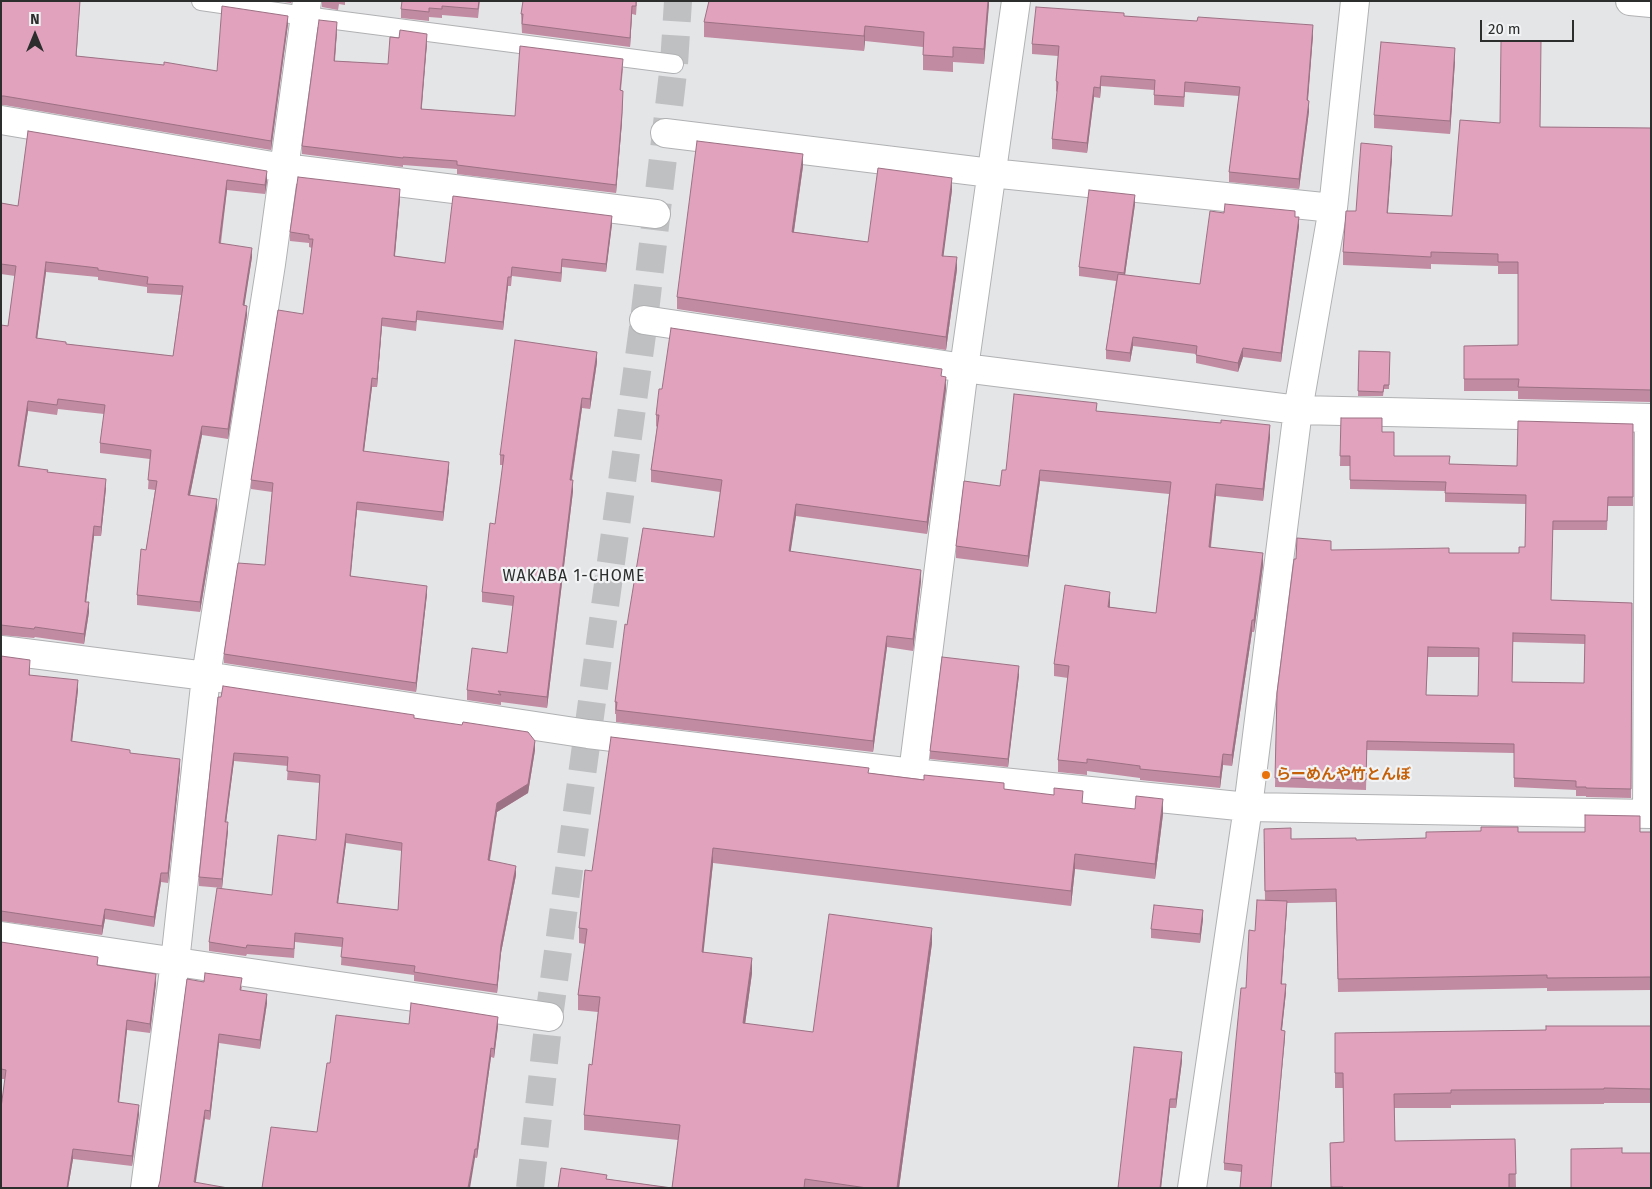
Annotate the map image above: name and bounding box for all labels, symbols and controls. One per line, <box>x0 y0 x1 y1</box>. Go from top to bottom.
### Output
north arrow <box>10 10 60 60</box>
scale bar <box>1482 10 1576 42</box>
text: N <box>30 11 40 28</box>
text: 20 m <box>1488 20 1521 38</box>
district label: WAKABA 1-CHOME <box>501 567 647 587</box>
place label: らーめんや竹とんぼ <box>1276 766 1411 784</box>
marker: らーめんや竹とんぼ <box>1260 769 1272 781</box>

